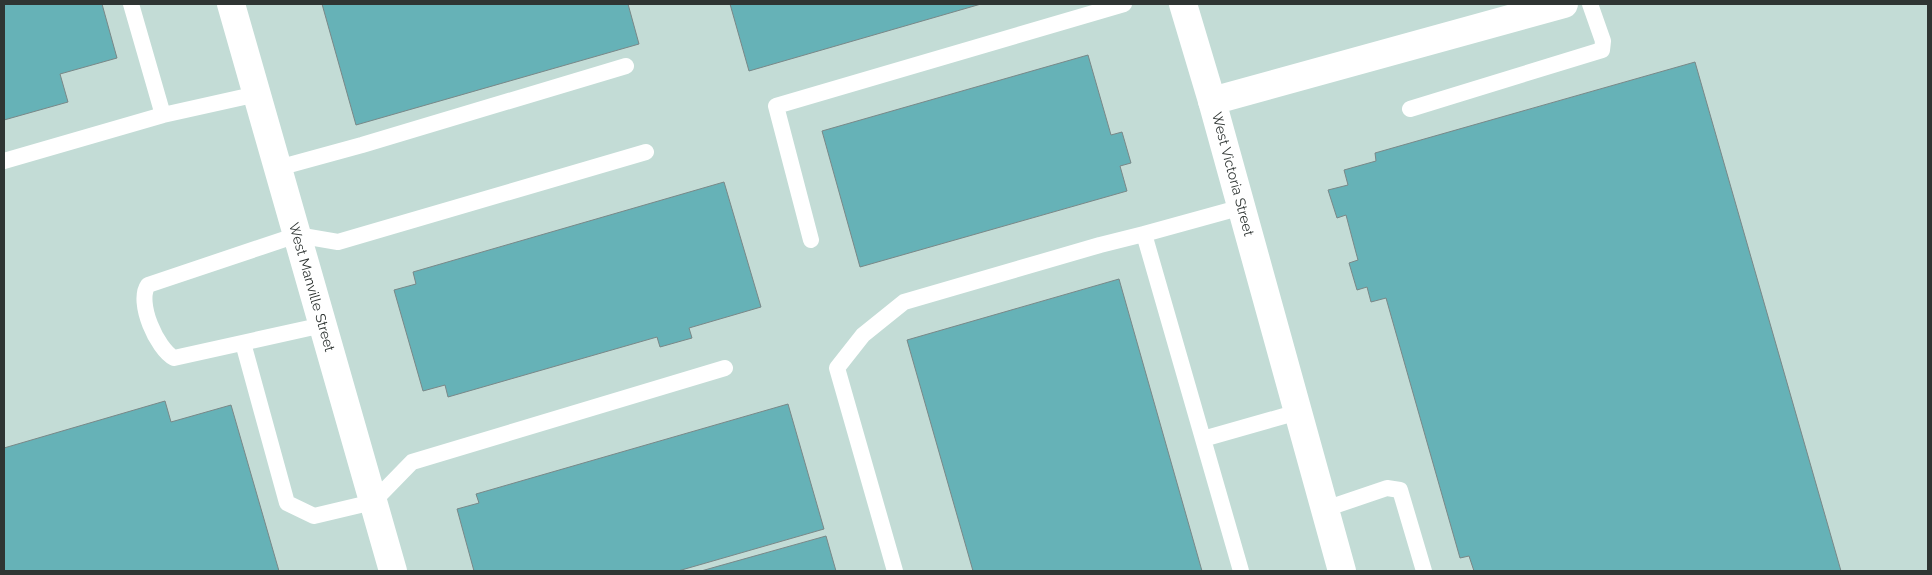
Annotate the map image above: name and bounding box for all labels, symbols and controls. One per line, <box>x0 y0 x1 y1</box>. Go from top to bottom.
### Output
street label: West Victoria Street <box>1209 110 1257 238</box>
street label: West Manville Street <box>286 221 338 354</box>

